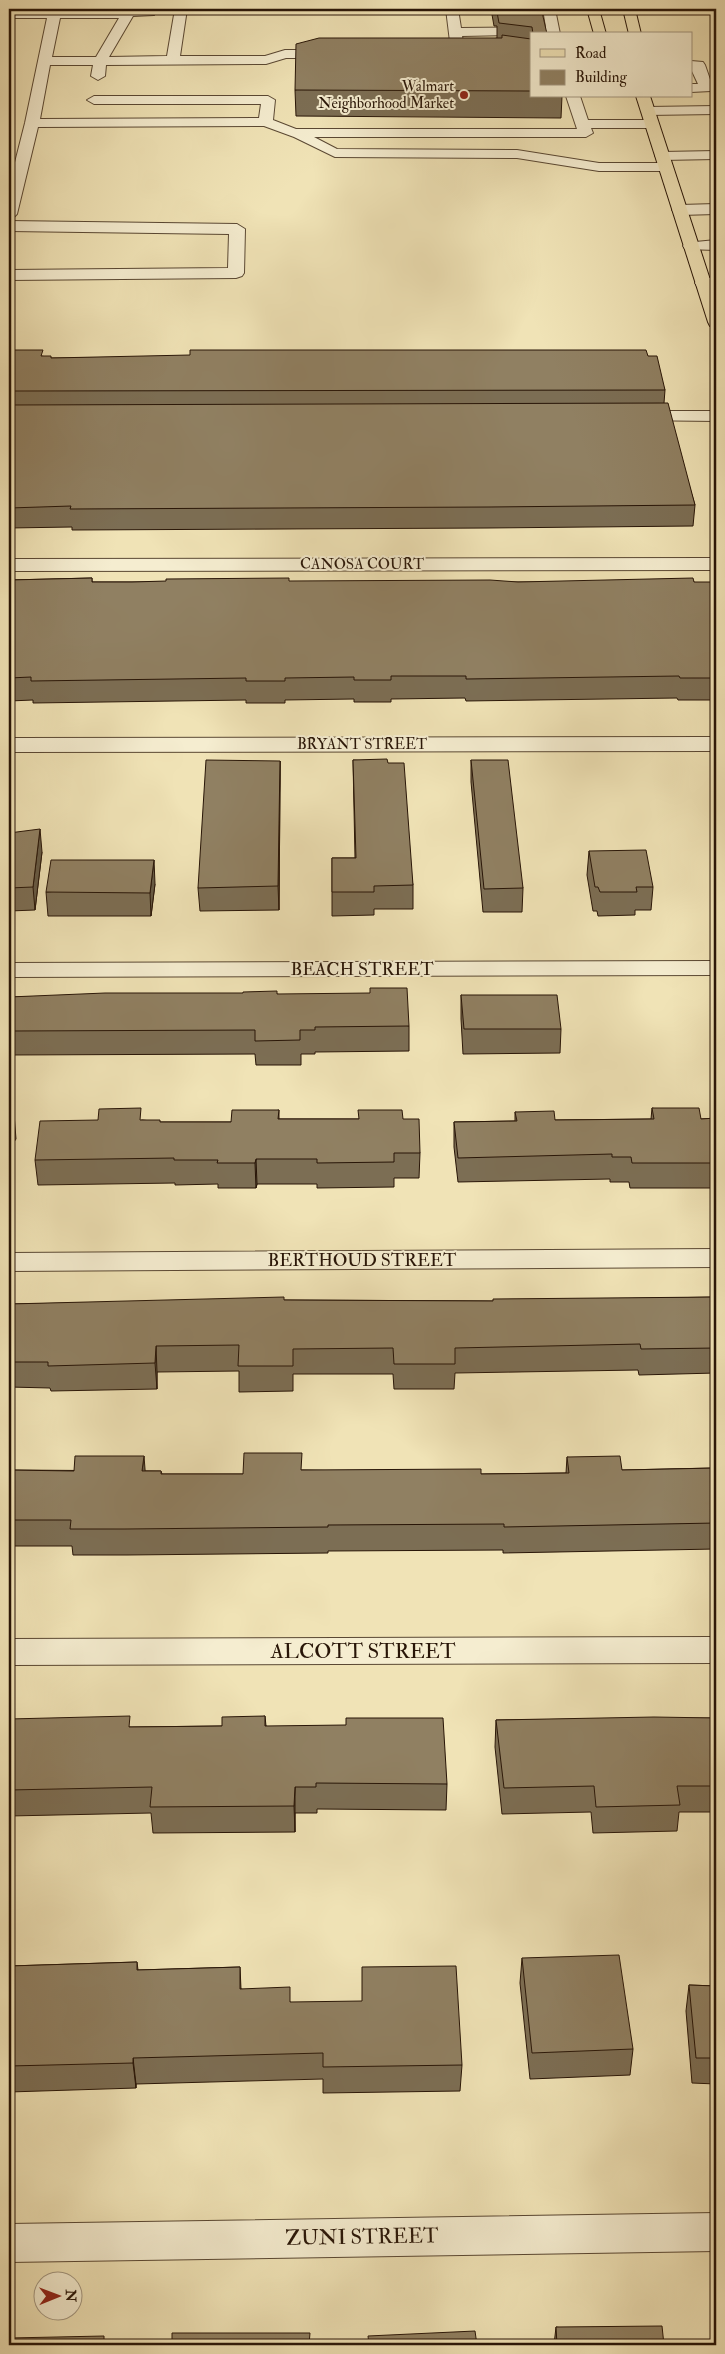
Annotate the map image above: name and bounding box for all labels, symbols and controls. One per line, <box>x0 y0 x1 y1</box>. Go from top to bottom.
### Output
legend <box>530 32 692 98</box>
text: Road <box>575 44 607 63</box>
text: Building <box>575 68 627 87</box>
place label: Walmart Neighborhood Market <box>318 77 454 113</box>
marker: Walmart Neighborhood Market <box>458 89 470 101</box>
street label: CANOSA COURT <box>300 555 424 574</box>
street label: BRYANT STREET <box>297 735 427 754</box>
street label: BEACH STREET <box>290 958 434 981</box>
street label: BERTHOUD STREET <box>268 1249 457 1272</box>
street label: ALCOTT STREET <box>269 1638 456 1665</box>
street label: ZUNI STREET <box>285 2222 439 2252</box>
north arrow <box>32 2272 82 2322</box>
text: N <box>62 2288 79 2303</box>

